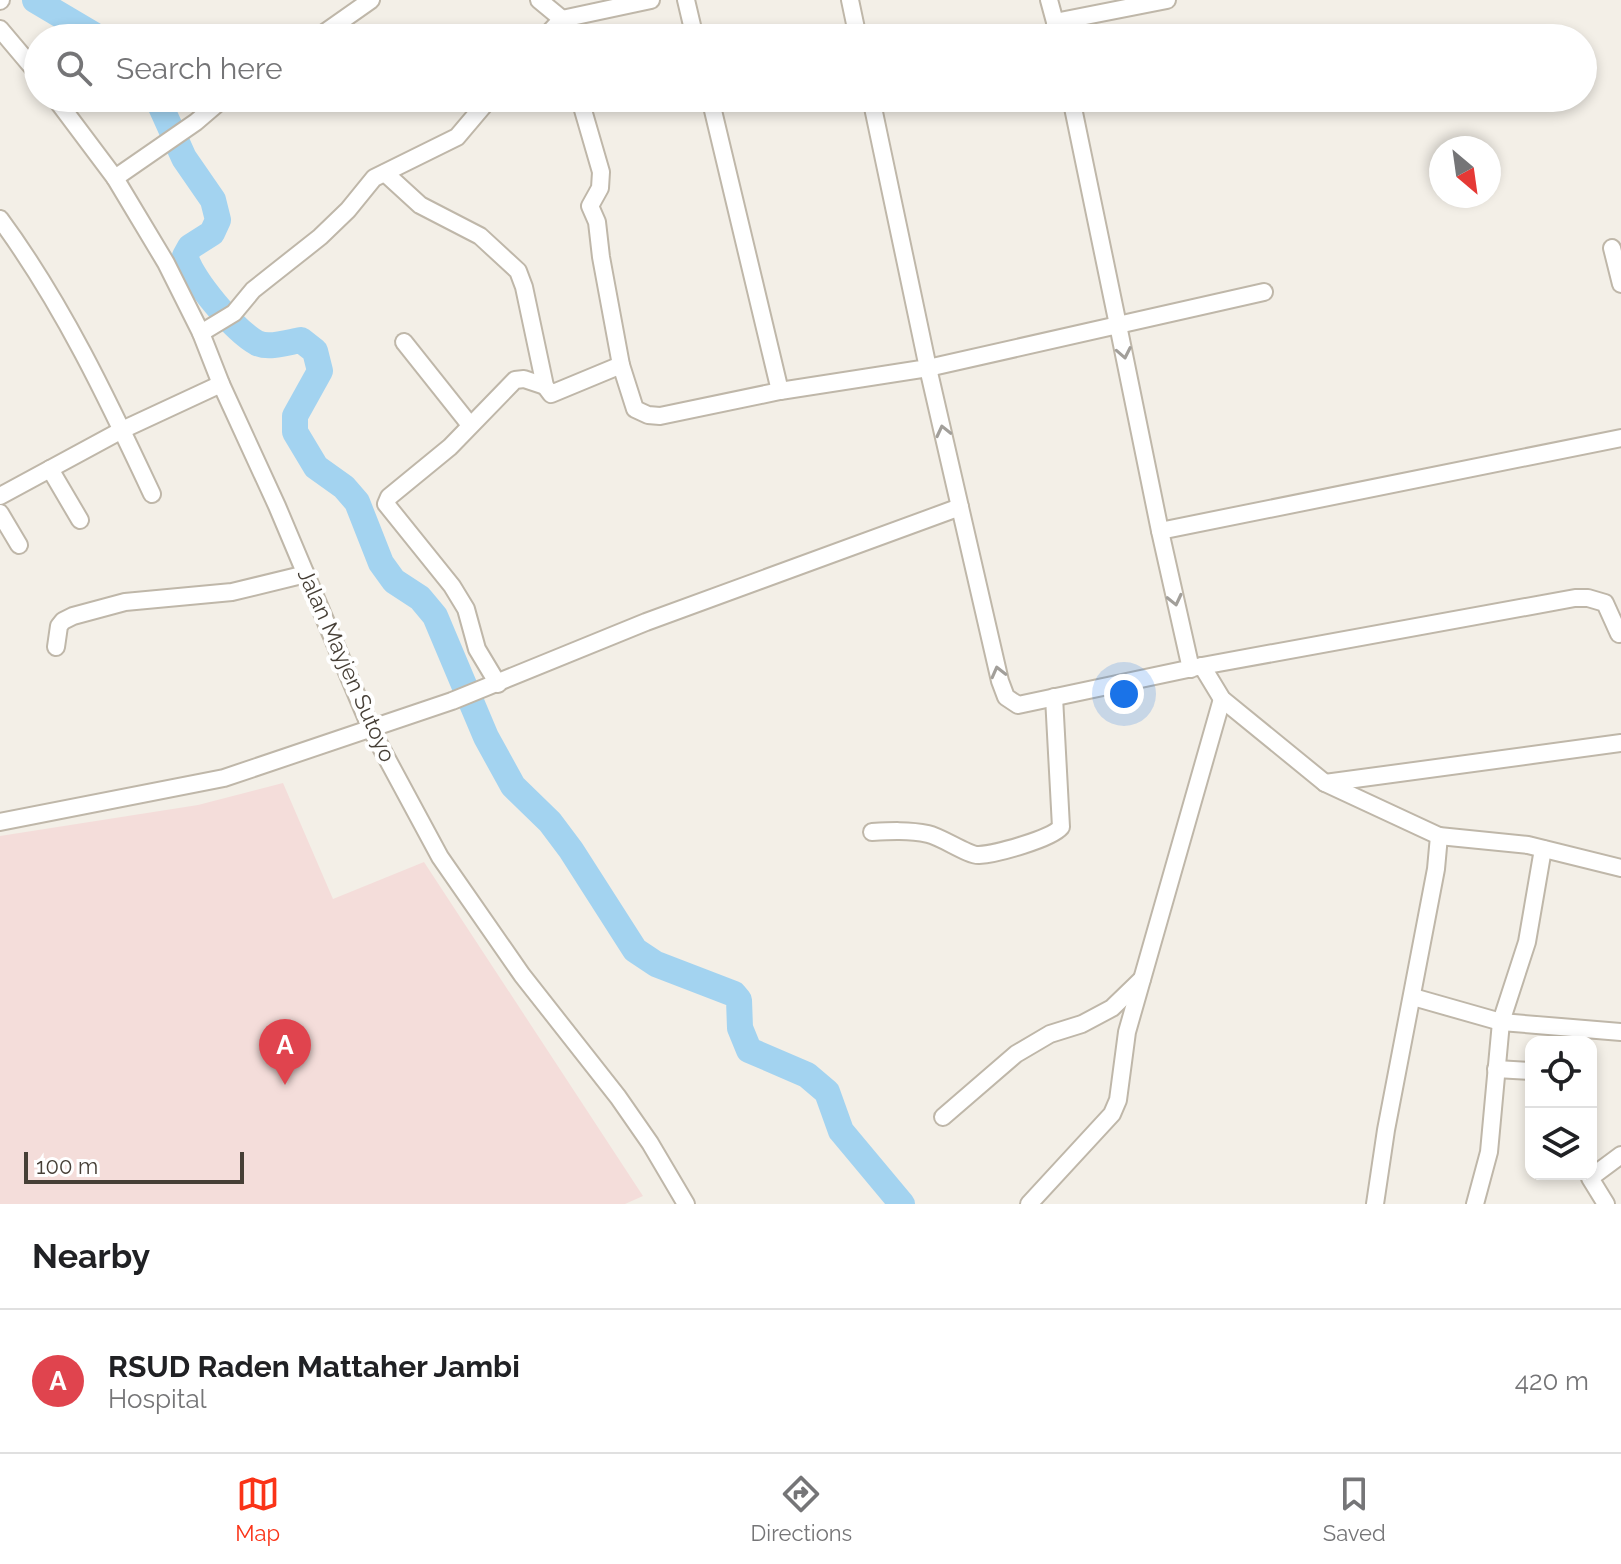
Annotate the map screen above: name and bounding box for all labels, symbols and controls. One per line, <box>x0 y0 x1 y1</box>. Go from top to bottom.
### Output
search box <box>24 24 1597 112</box>
icon: search <box>52 46 96 90</box>
text: Search here <box>116 51 283 86</box>
north arrow <box>1429 136 1501 208</box>
one-way arrow <box>1114 346 1131 360</box>
one-way arrow <box>935 425 952 439</box>
street label: Jalan Mayjen Sutoyo <box>293 564 401 766</box>
one-way arrow <box>1166 593 1183 606</box>
one-way arrow <box>990 666 1007 680</box>
your location <box>1104 674 1144 714</box>
pin: A <box>259 1019 311 1085</box>
map controls <box>1525 1036 1597 1180</box>
button: locate <box>1525 1036 1597 1108</box>
button: layers <box>1525 1108 1597 1180</box>
scale bar <box>24 1148 244 1184</box>
text: 100 m <box>36 1153 98 1179</box>
text: Nearby <box>32 1236 150 1276</box>
text: RSUD Raden Mattaher Jambi <box>108 1349 520 1384</box>
text: A <box>49 1366 67 1396</box>
text: 420 m <box>1515 1366 1589 1396</box>
text: Hospital <box>108 1384 207 1414</box>
tab: Map <box>235 1472 280 1546</box>
tab: Directions <box>751 1472 852 1546</box>
tab: Saved <box>1323 1472 1386 1546</box>

